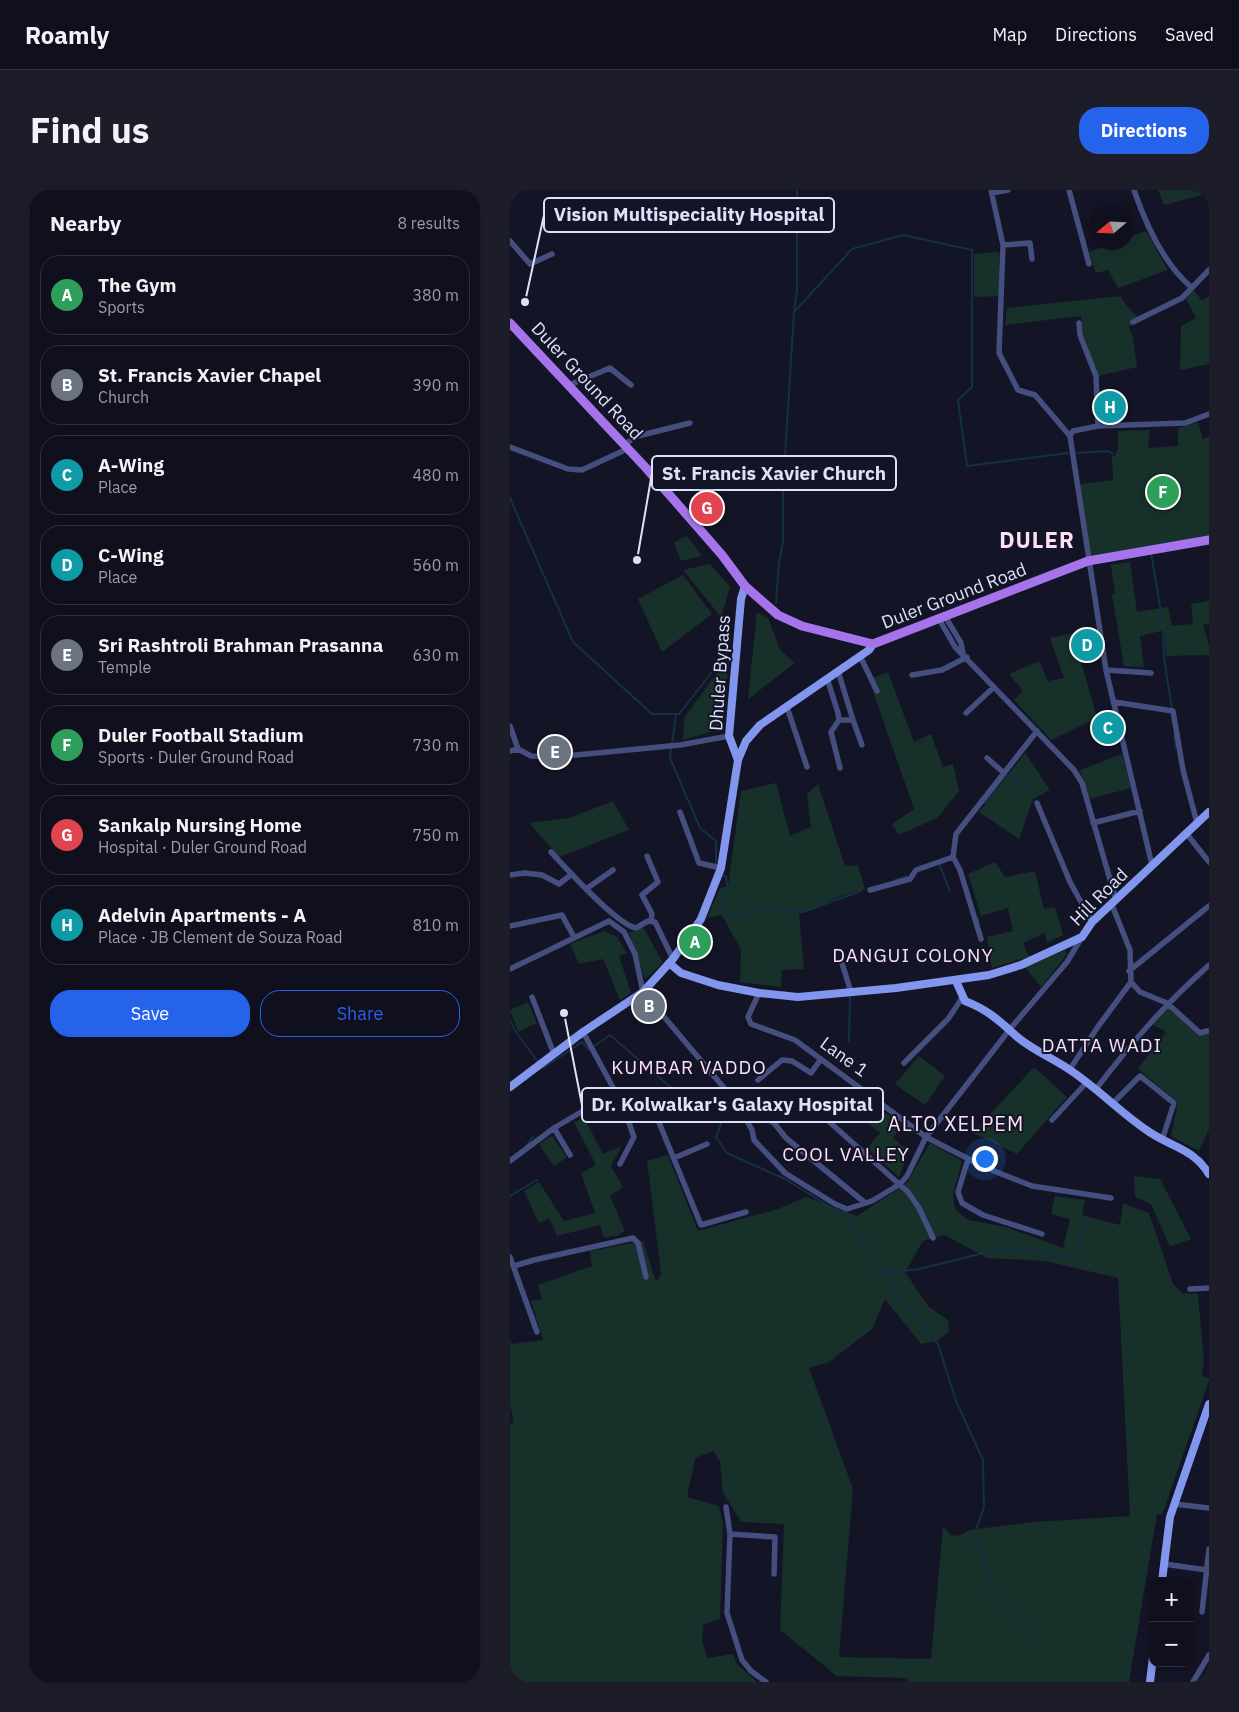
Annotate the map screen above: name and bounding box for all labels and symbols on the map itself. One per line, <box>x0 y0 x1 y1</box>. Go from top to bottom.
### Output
callout: Vision Multispeciality Hospital <box>544 198 834 232</box>
text: Vision Multispeciality Hospital <box>554 202 824 226</box>
north arrow <box>1089 205 1134 250</box>
street label: Duler Ground Road <box>527 317 648 445</box>
pin: H <box>1094 388 1126 426</box>
callout: St. Francis Xavier Church <box>652 456 896 490</box>
text: St. Francis Xavier Church <box>662 461 886 485</box>
pin: F <box>1147 473 1179 511</box>
pin: G <box>691 489 723 527</box>
district label: DULER <box>999 525 1075 554</box>
street label: Duler Ground Road <box>878 557 1030 634</box>
street label: Dhuler Bypass <box>704 614 735 732</box>
pin: D <box>1071 626 1103 664</box>
pin: C <box>1092 709 1124 747</box>
pin: E <box>539 733 571 771</box>
street label: Hill Road <box>1065 863 1132 930</box>
pin: A <box>679 923 711 961</box>
district label: DANGUI COLONY <box>832 943 994 967</box>
pin: B <box>633 987 665 1025</box>
street label: Lane 1 <box>816 1031 873 1082</box>
district label: DATTA WADI <box>1042 1033 1162 1057</box>
district label: KUMBAR VADDO <box>611 1055 767 1079</box>
callout: Dr. Kolwalkar's Galaxy Hospital <box>582 1088 883 1122</box>
text: Dr. Kolwalkar's Galaxy Hospital <box>591 1092 873 1116</box>
district label: ALTO XELPEM <box>888 1110 1024 1137</box>
district label: COOL VALLEY <box>782 1142 910 1166</box>
your location <box>972 1146 998 1172</box>

